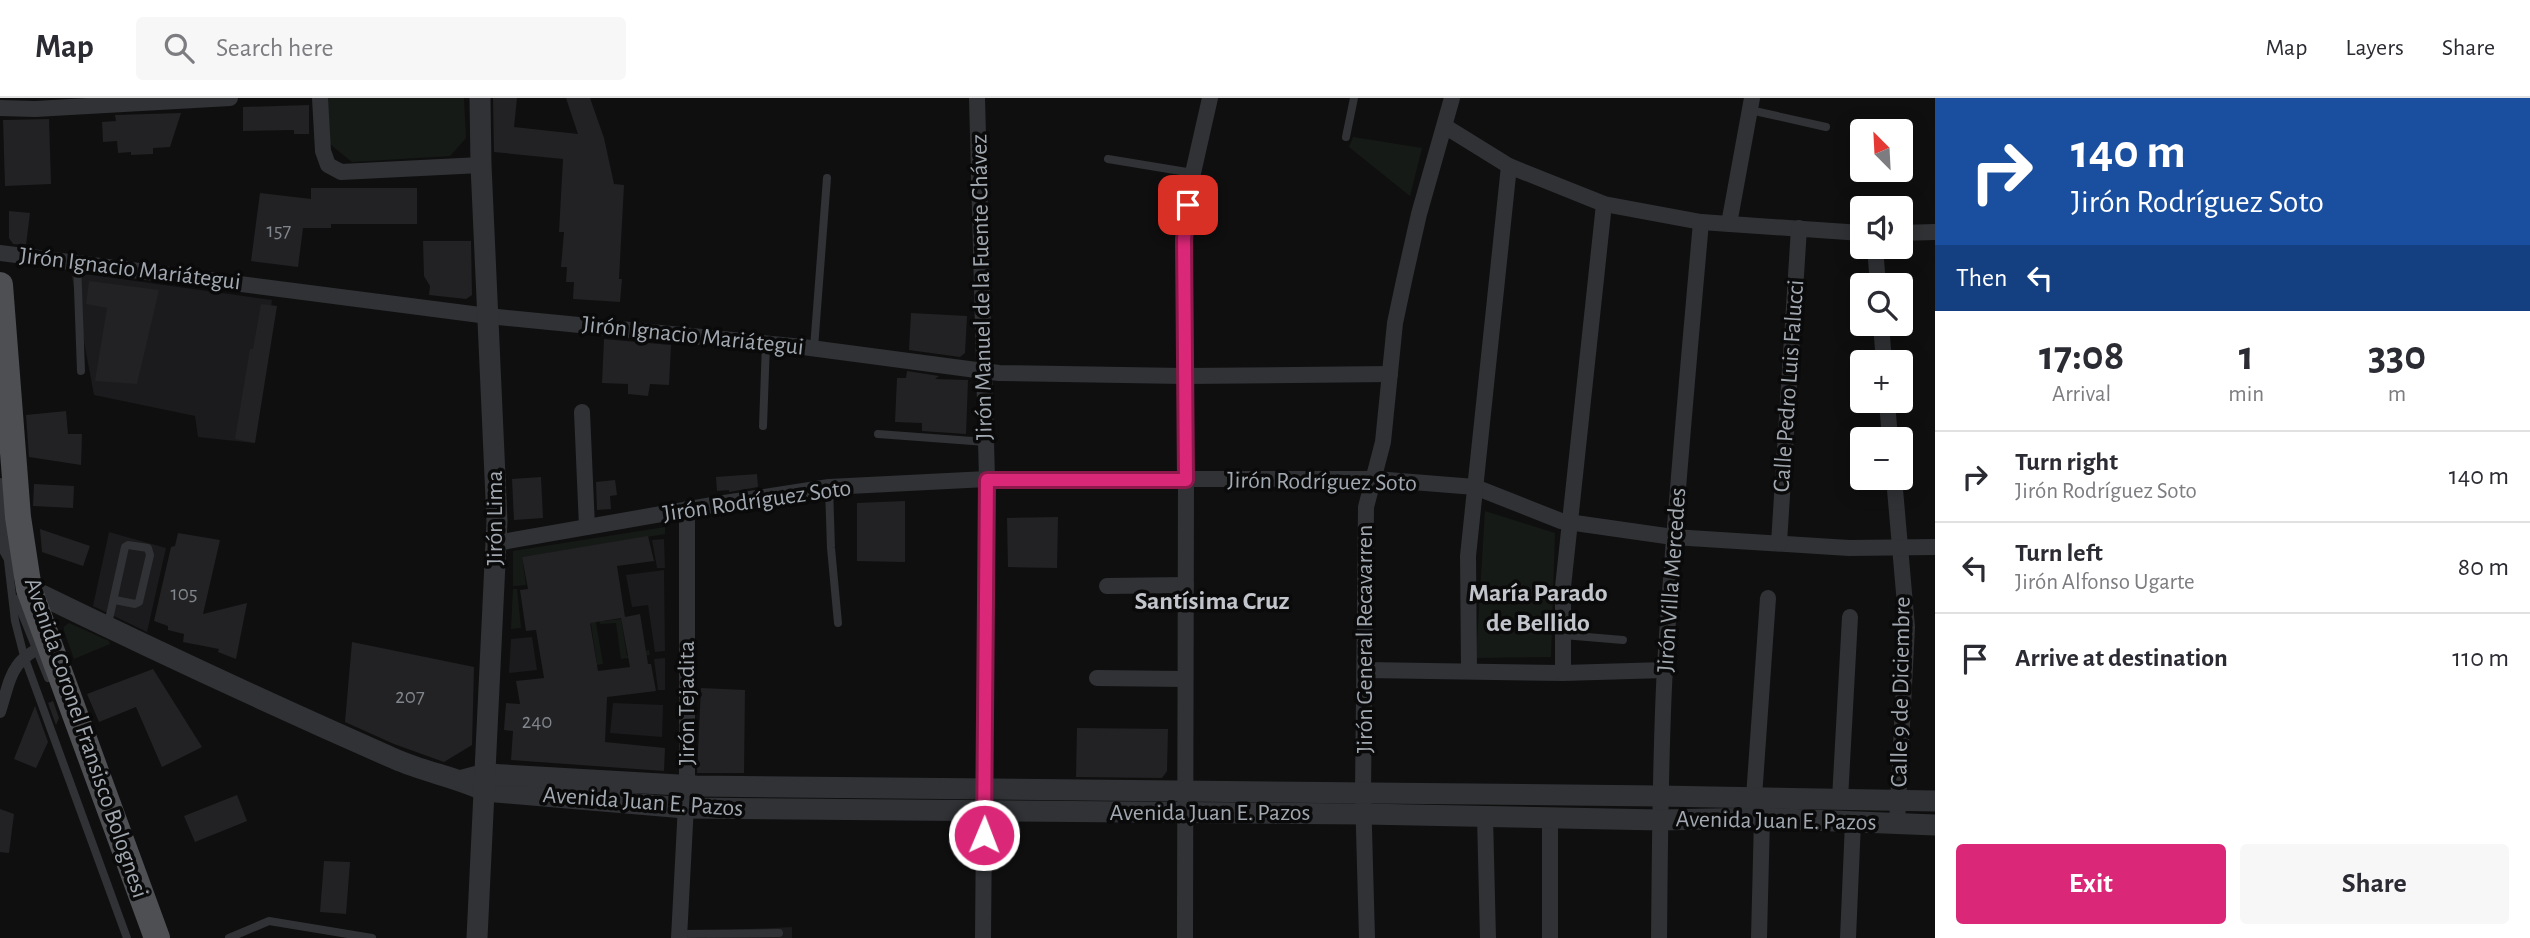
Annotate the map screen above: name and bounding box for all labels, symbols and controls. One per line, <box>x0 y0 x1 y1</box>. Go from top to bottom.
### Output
search box <box>136 17 626 80</box>
icon: search <box>160 29 198 67</box>
text: Map <box>35 31 94 64</box>
text: Search here <box>216 35 334 61</box>
text: Map <box>2265 36 2307 60</box>
text: Layers <box>2345 36 2404 60</box>
text: Share <box>2442 36 2495 60</box>
north arrow <box>1850 119 1913 182</box>
map controls <box>1850 119 1913 490</box>
icon: right <box>1956 126 2047 217</box>
text: 140 m <box>2071 128 2186 177</box>
street label: Jirón Manuel de la Fuente Chávez <box>967 134 997 440</box>
pin <box>1158 175 1218 235</box>
icon: arrive <box>1169 186 1207 224</box>
text: Jirón Rodríguez Soto <box>2071 186 2324 218</box>
button: sound <box>1850 196 1913 259</box>
house number: 157 <box>267 220 292 241</box>
street label: Jirón Ignacio Mariátegui <box>18 244 242 294</box>
icon: left <box>2021 259 2059 297</box>
text: Then <box>1956 265 2007 291</box>
button: search <box>1850 273 1913 336</box>
street label: Calle Pedro Luis Falucci <box>1770 279 1808 493</box>
street label: Jirón Ignacio Mariátegui <box>581 312 805 360</box>
text: 17:08 <box>2039 335 2124 377</box>
text: 1 <box>2239 335 2254 377</box>
text: 330 <box>2368 335 2426 377</box>
button: + <box>1850 350 1913 413</box>
text: Arrival <box>2052 383 2111 406</box>
text: min <box>2228 383 2264 406</box>
text: m <box>2388 383 2406 406</box>
button: − <box>1850 427 1913 490</box>
text: Turn right <box>2015 449 2118 475</box>
icon: right <box>1956 458 1994 496</box>
text: 140 m <box>2449 463 2509 489</box>
street label: Jirón Rodríguez Soto <box>1227 468 1417 496</box>
street label: Jirón Lima <box>483 471 507 565</box>
street label: Jirón Rodríguez Soto <box>661 476 853 526</box>
text: Jirón Rodríguez Soto <box>2015 480 2197 503</box>
street label: Jirón Villa Mercedes <box>1654 487 1690 673</box>
street label: Jirón General Recavarren <box>1353 525 1377 753</box>
text: Turn left <box>2015 540 2103 566</box>
icon: left <box>1956 549 1994 587</box>
text: 80 m <box>2458 554 2509 580</box>
text: Jirón Alfonso Ugarte <box>2015 571 2195 594</box>
street label: Avenida Coronel Fransisco Bolognesi <box>20 575 152 901</box>
district label: María Parado de Bellido <box>1468 580 1608 636</box>
house number: 105 <box>170 583 198 604</box>
district label: Santísima Cruz <box>1134 588 1290 614</box>
street label: Calle 9 de Diciembre <box>1887 596 1915 788</box>
icon: arrive <box>1956 640 1994 678</box>
street label: Jirón Tejadita <box>675 641 699 765</box>
text: Arrive at destination <box>2015 645 2228 671</box>
text: 110 m <box>2452 645 2509 671</box>
house number: 207 <box>395 686 425 707</box>
house number: 240 <box>522 711 552 732</box>
street label: Avenida Juan E. Pazos <box>542 783 744 821</box>
position arrow <box>947 798 1021 872</box>
street label: Avenida Juan E. Pazos <box>1110 801 1310 825</box>
street label: Avenida Juan E. Pazos <box>1675 807 1877 835</box>
button: Exit <box>1956 844 2226 924</box>
button: Share <box>2240 844 2509 924</box>

